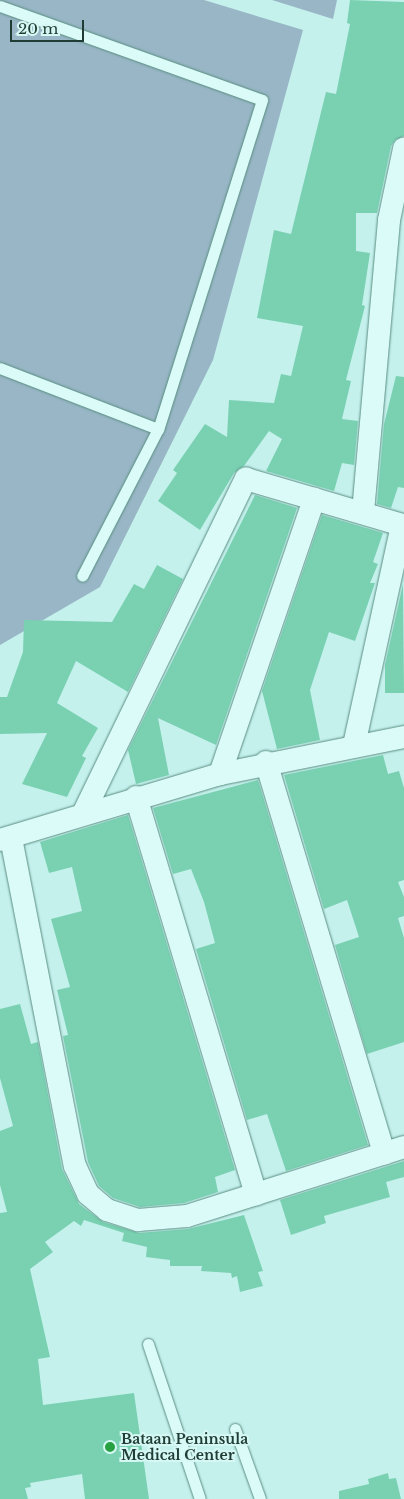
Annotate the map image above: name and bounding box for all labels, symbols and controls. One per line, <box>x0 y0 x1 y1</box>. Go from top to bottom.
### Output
scale bar <box>12 10 86 42</box>
text: 20 m <box>18 19 58 38</box>
place label: Bataan Peninsula Medical Center <box>121 1431 248 1464</box>
marker: Bataan Peninsula Medical Center <box>103 1440 117 1454</box>

